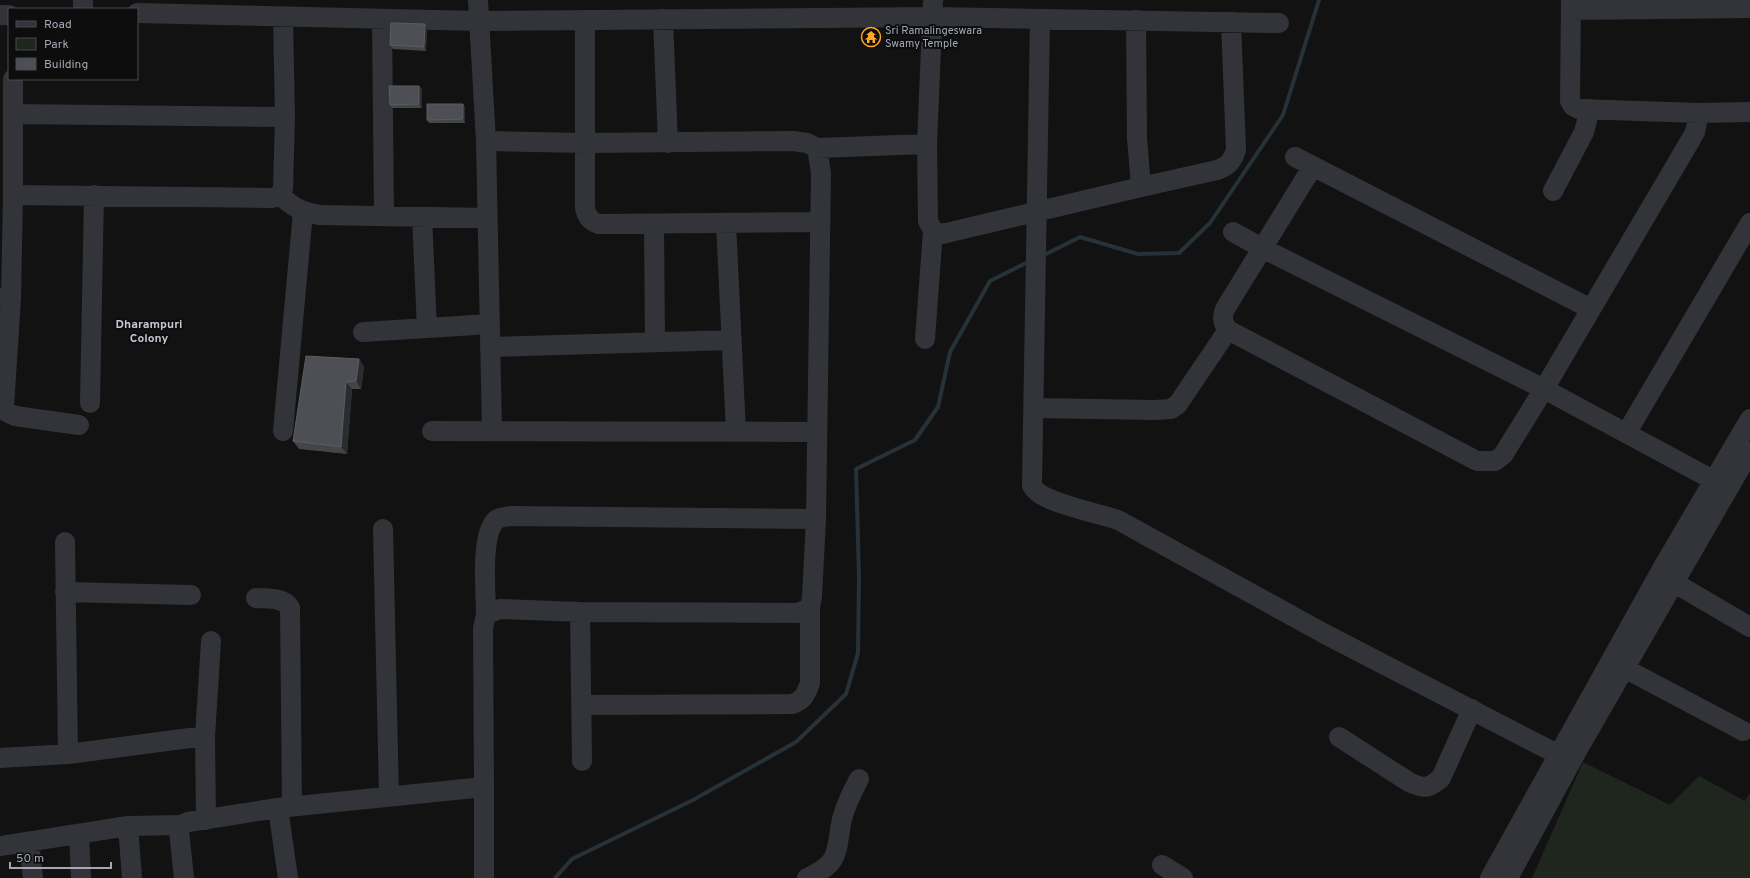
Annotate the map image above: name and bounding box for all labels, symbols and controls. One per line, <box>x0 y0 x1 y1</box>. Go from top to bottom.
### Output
legend <box>8 8 138 80</box>
text: Road <box>44 17 72 33</box>
place label: Sri Ramalingeswara Swamy Temple <box>885 24 982 51</box>
temple icon: Sri Ramalingeswara Swamy Temple <box>860 26 882 48</box>
text: Park <box>44 37 69 53</box>
text: Building <box>44 57 88 73</box>
district label: Dharampuri Colony <box>116 317 182 347</box>
scale bar <box>10 844 111 870</box>
text: 50 m <box>16 851 44 867</box>

